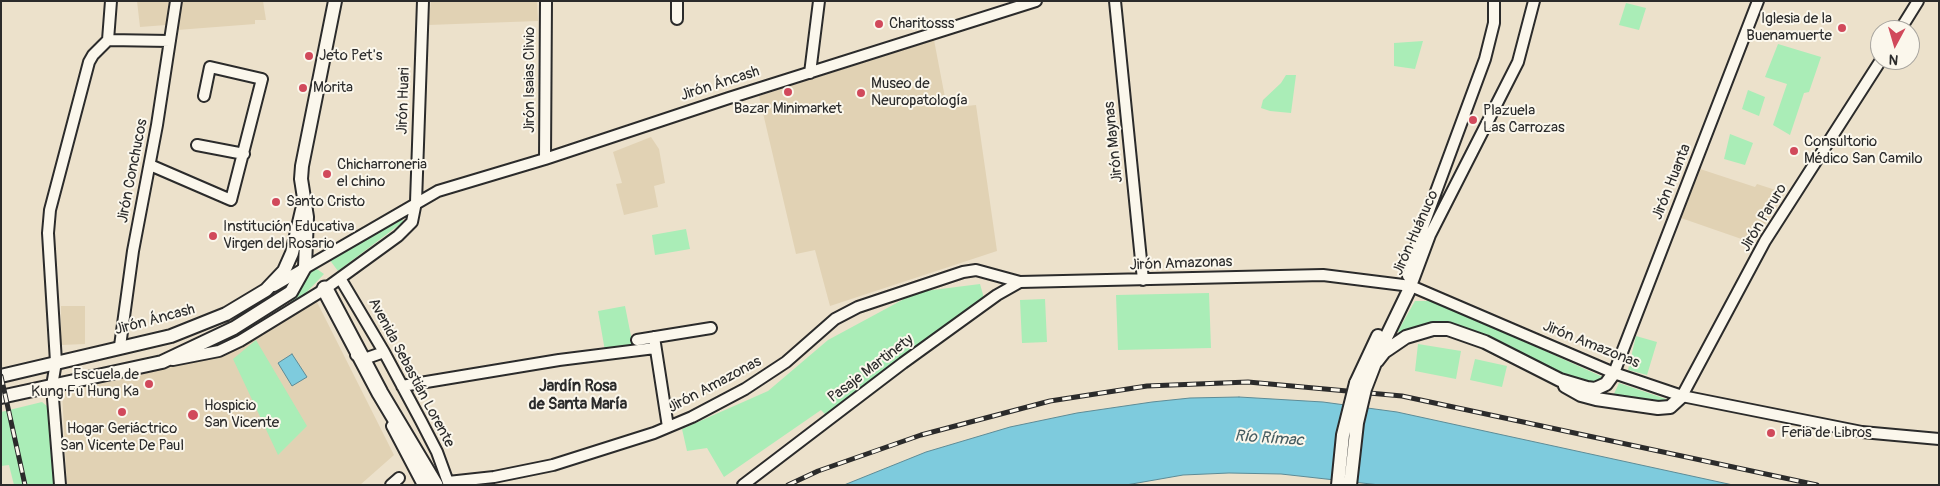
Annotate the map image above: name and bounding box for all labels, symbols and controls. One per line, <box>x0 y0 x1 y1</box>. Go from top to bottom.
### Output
place label: Iglesia de la Buenamuerte <box>1746 10 1832 45</box>
place label: Charitosss <box>889 15 955 33</box>
marker: Charitosss <box>873 18 885 30</box>
north arrow <box>1870 20 1920 70</box>
marker: Iglesia de la Buenamuerte <box>1836 22 1848 34</box>
street label: Jirón Isaias Clivio <box>521 27 539 133</box>
place label: Jeto Pet's <box>319 47 382 65</box>
marker: Jeto Pet's <box>303 50 315 62</box>
text: N <box>1888 50 1899 68</box>
street label: Jirón Áncash <box>678 63 762 105</box>
street label: Jirón Huari <box>394 67 414 135</box>
place label: Museo de Neuropatología <box>871 75 967 110</box>
place label: Morita <box>313 79 353 97</box>
marker: Morita <box>297 82 309 94</box>
marker: Bazar Minimarket <box>782 86 794 98</box>
marker: Museo de Neuropatología <box>855 87 867 99</box>
place label: Bazar Minimarket <box>734 100 842 118</box>
street label: Jirón Maynas <box>1101 101 1127 183</box>
place label: Plazuela Las Carrozas <box>1483 102 1565 137</box>
marker: Plazuela Las Carrozas <box>1467 114 1479 126</box>
street label: Jirón Conchucos <box>114 118 152 224</box>
place label: Consultorio Médico San Camilo <box>1804 133 1923 168</box>
street label: Jirón Huanta <box>1649 142 1695 222</box>
marker: Consultorio Médico San Camilo <box>1788 145 1800 157</box>
place label: Chicharroneria el chino <box>337 156 427 191</box>
marker: Chicharroneria el chino <box>321 168 333 180</box>
street label: Jirón Paruro <box>1737 181 1791 255</box>
street label: Jirón Huánuco <box>1389 188 1443 278</box>
place label: Santo Cristo <box>286 193 365 211</box>
marker: Santo Cristo <box>270 196 282 208</box>
place label: Institución Educativa Virgen del Rosario <box>223 218 354 253</box>
marker: Institución Educativa Virgen del Rosario <box>207 230 219 242</box>
street label: Jirón Amazonas <box>1129 253 1233 275</box>
street label: Avenida Sebastián Lorente <box>364 295 458 451</box>
street label: Jirón Áncash <box>113 301 197 339</box>
street label: Jirón Amazonas <box>1540 317 1642 373</box>
street label: Pasaje Martinety <box>825 331 917 407</box>
street label: Jirón Amazonas <box>665 353 765 417</box>
place label: Escuela de Kung Fu Hung Ka <box>31 366 139 401</box>
district label: Jardín Rosa de Santa María <box>529 377 627 415</box>
marker: Escuela de Kung Fu Hung Ka <box>143 378 155 390</box>
place label: Hospicio San Vicente <box>204 397 279 432</box>
marker: Hogar Geriáctrico San Vicente De Paul <box>116 406 128 418</box>
marker: Hospicio San Vicente <box>186 408 200 422</box>
place label: Hogar Geriáctrico San Vicente De Paul <box>60 420 184 455</box>
place label: Feria de Libros <box>1781 424 1872 442</box>
water label: Río Rímac <box>1234 427 1304 451</box>
marker: Feria de Libros <box>1765 427 1777 439</box>

